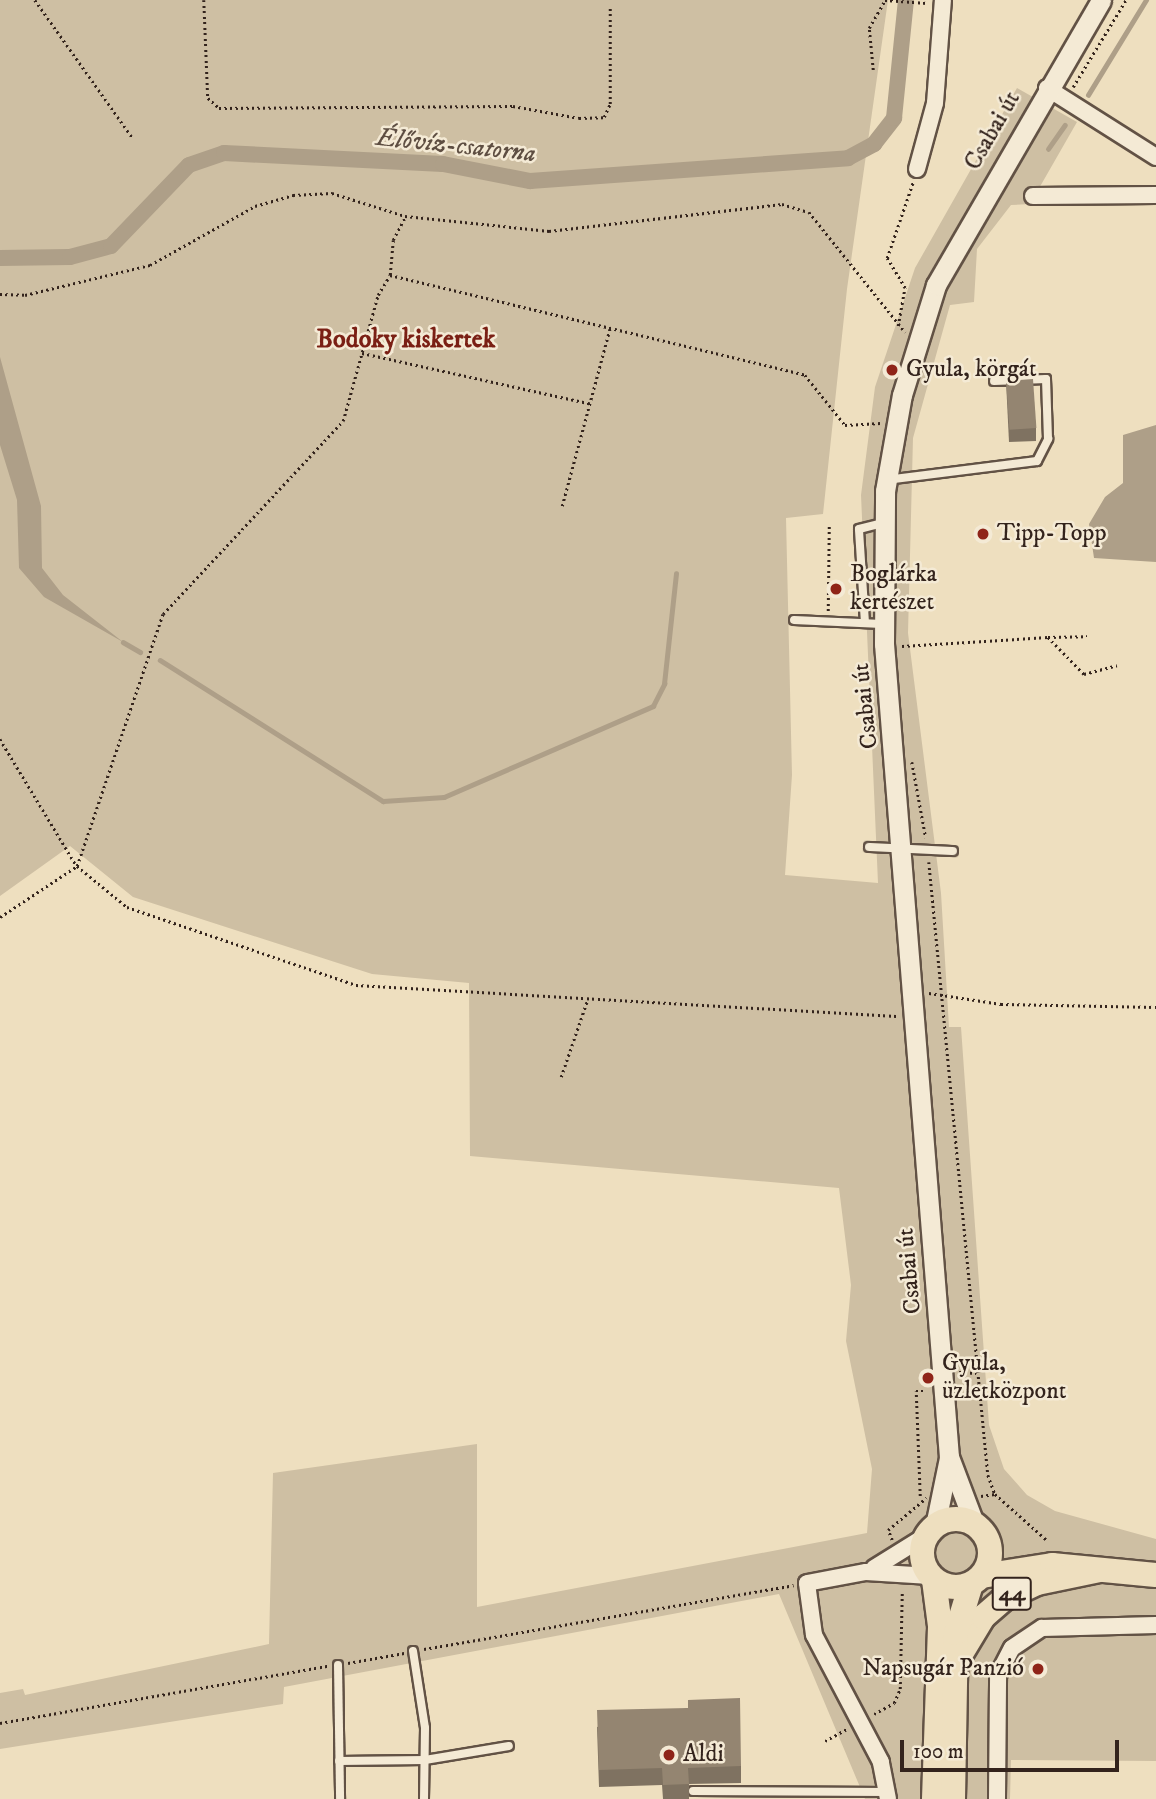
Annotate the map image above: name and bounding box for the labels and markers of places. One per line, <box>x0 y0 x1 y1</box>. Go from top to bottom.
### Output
place label: Gyula, körgát <box>906 356 1037 384</box>
marker: Gyula, körgát <box>884 362 900 378</box>
place label: Tipp-Topp <box>997 520 1106 548</box>
marker: Tipp-Topp <box>975 526 991 542</box>
place label: Boglárka kertészet <box>850 561 937 617</box>
marker: Boglárka kertészet <box>828 581 844 597</box>
place label: Gyula, üzletközpont <box>942 1350 1066 1406</box>
marker: Gyula, üzletközpont <box>920 1370 936 1386</box>
place label: Napsugár Panzió <box>862 1655 1024 1683</box>
marker: Napsugár Panzió <box>1030 1661 1046 1677</box>
place label: Aldi <box>683 1741 724 1769</box>
marker: Aldi <box>661 1747 677 1763</box>

